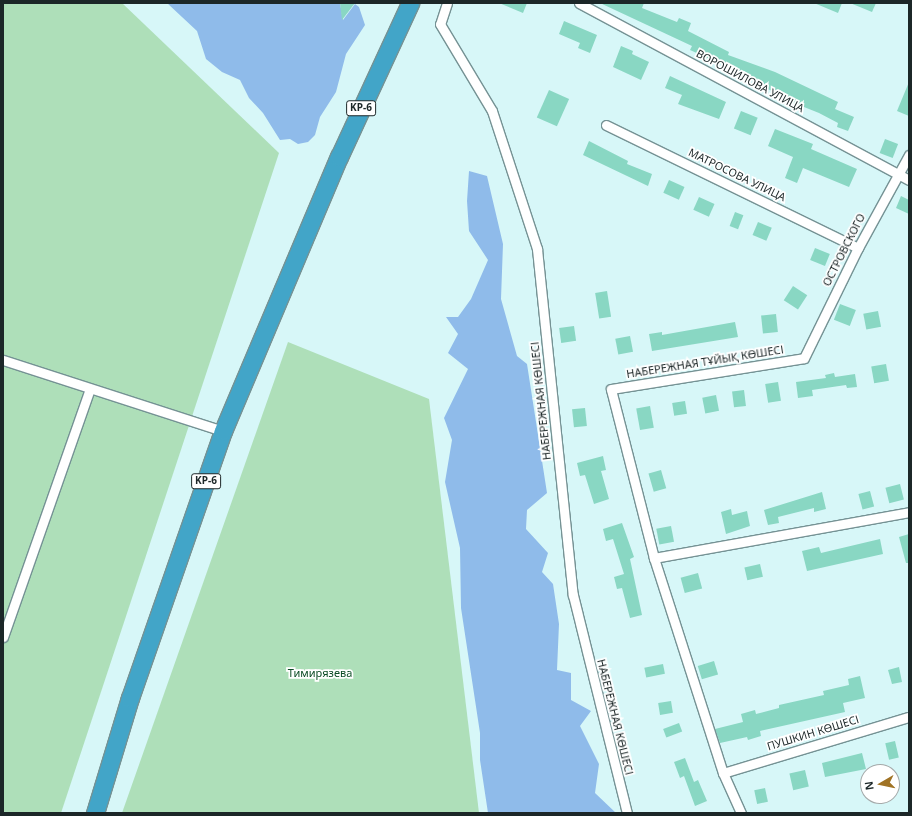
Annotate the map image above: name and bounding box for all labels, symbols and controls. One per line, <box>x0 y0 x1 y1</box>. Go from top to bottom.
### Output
street label: ВОРОШИЛОВА УЛИЦА <box>694 47 806 115</box>
road number: KP-6 <box>346 100 376 116</box>
street label: МАТРОСОВА УЛИЦА <box>686 146 788 204</box>
street label: ОСТРОВСКОГО <box>820 212 868 288</box>
street label: НАБЕРЕЖНАЯ КӨШЕСІ <box>528 341 554 461</box>
street label: НАБЕРЕЖНАЯ ТҰЙЫҚ КӨШЕСІ <box>625 343 785 381</box>
road number: KP-6 <box>191 473 221 489</box>
street label: НАБЕРЕЖНАЯ КӨШЕСІ <box>594 658 636 776</box>
park label: Тимирязева <box>288 666 352 680</box>
street label: ПУШКИН КӨШЕСІ <box>765 713 861 753</box>
north arrow <box>860 764 900 804</box>
text: N <box>861 780 877 791</box>

